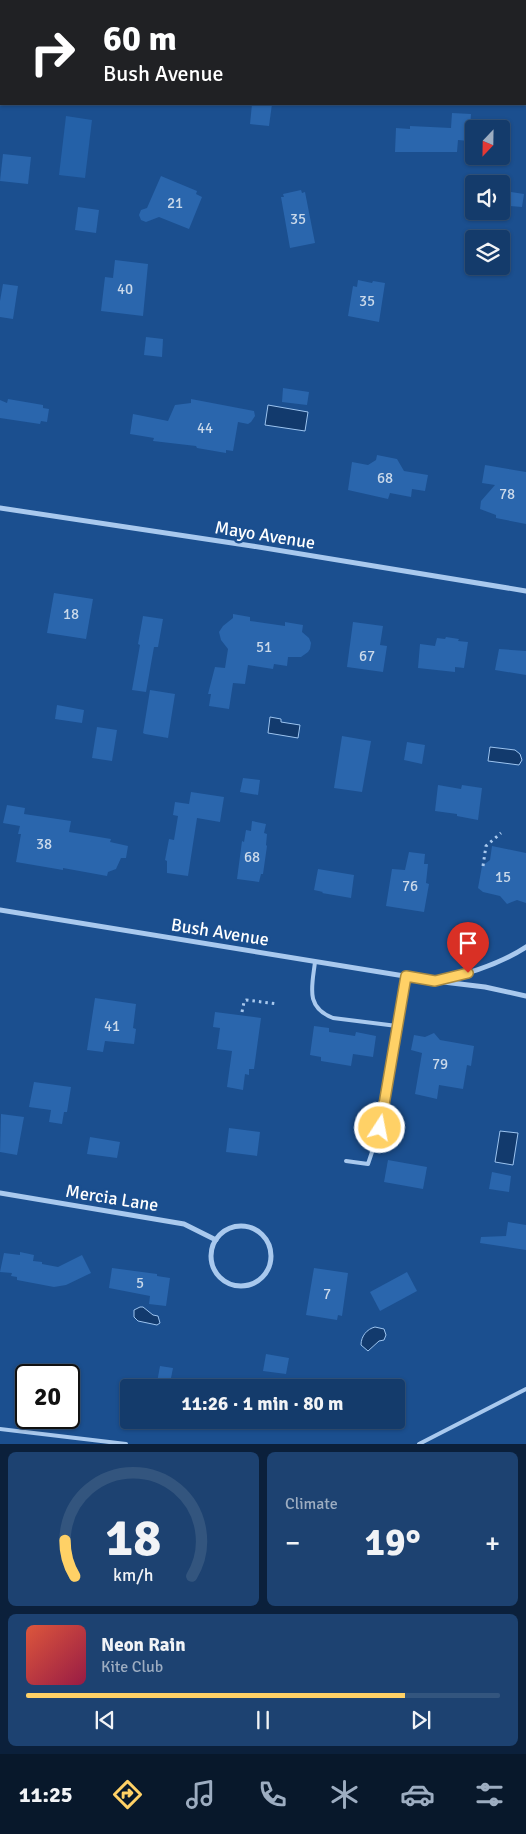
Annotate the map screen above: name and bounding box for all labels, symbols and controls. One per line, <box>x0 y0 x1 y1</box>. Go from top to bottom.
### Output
text: 60 m <box>103 17 177 60</box>
icon: right <box>20 20 85 85</box>
text: Bush Avenue <box>103 60 224 87</box>
north arrow <box>465 120 510 165</box>
map controls <box>465 120 510 275</box>
button: sound <box>465 175 510 220</box>
house number: 21 <box>167 194 183 212</box>
house number: 35 <box>290 210 306 228</box>
button: layers <box>465 230 510 275</box>
house number: 40 <box>117 280 133 298</box>
house number: 35 <box>359 292 375 310</box>
house number: 44 <box>197 419 213 437</box>
house number: 68 <box>377 469 393 487</box>
house number: 78 <box>499 485 515 503</box>
street label: Mayo Avenue <box>213 516 317 554</box>
house number: 18 <box>63 605 79 623</box>
house number: 51 <box>256 638 272 656</box>
house number: 67 <box>359 647 375 665</box>
house number: 38 <box>36 835 52 853</box>
house number: 68 <box>244 848 260 866</box>
house number: 15 <box>495 868 511 886</box>
house number: 76 <box>402 877 418 895</box>
street label: Bush Avenue <box>170 913 270 951</box>
pin <box>447 922 489 973</box>
icon: arrive <box>454 929 482 957</box>
house number: 41 <box>104 1017 120 1035</box>
house number: 79 <box>432 1055 448 1073</box>
position arrow <box>353 1101 405 1153</box>
street label: Mercia Lane <box>64 1180 160 1216</box>
house number: 5 <box>136 1274 144 1292</box>
house number: 7 <box>323 1285 331 1303</box>
speed limit sign: 20 <box>15 1364 80 1429</box>
text: 11:26 · 1 min · 80 m <box>182 1392 343 1416</box>
text: Climate <box>285 1494 338 1514</box>
text: 18 <box>105 1506 162 1570</box>
text: 19° <box>364 1519 421 1566</box>
text: − <box>285 1526 300 1560</box>
text: + <box>485 1526 500 1560</box>
text: km/h <box>113 1564 154 1586</box>
text: Neon Rain <box>101 1633 186 1657</box>
text: Kite Club <box>101 1657 163 1677</box>
icon: previous <box>91 1706 119 1734</box>
icon: pause <box>249 1706 277 1734</box>
icon: next <box>407 1706 435 1734</box>
icon: directions <box>110 1777 145 1812</box>
icon: music <box>183 1777 218 1812</box>
icon: phone <box>255 1777 290 1812</box>
icon: climate <box>327 1777 362 1812</box>
icon: car <box>400 1777 435 1812</box>
icon: filters <box>472 1777 507 1812</box>
text: 11:25 <box>19 1781 73 1808</box>

